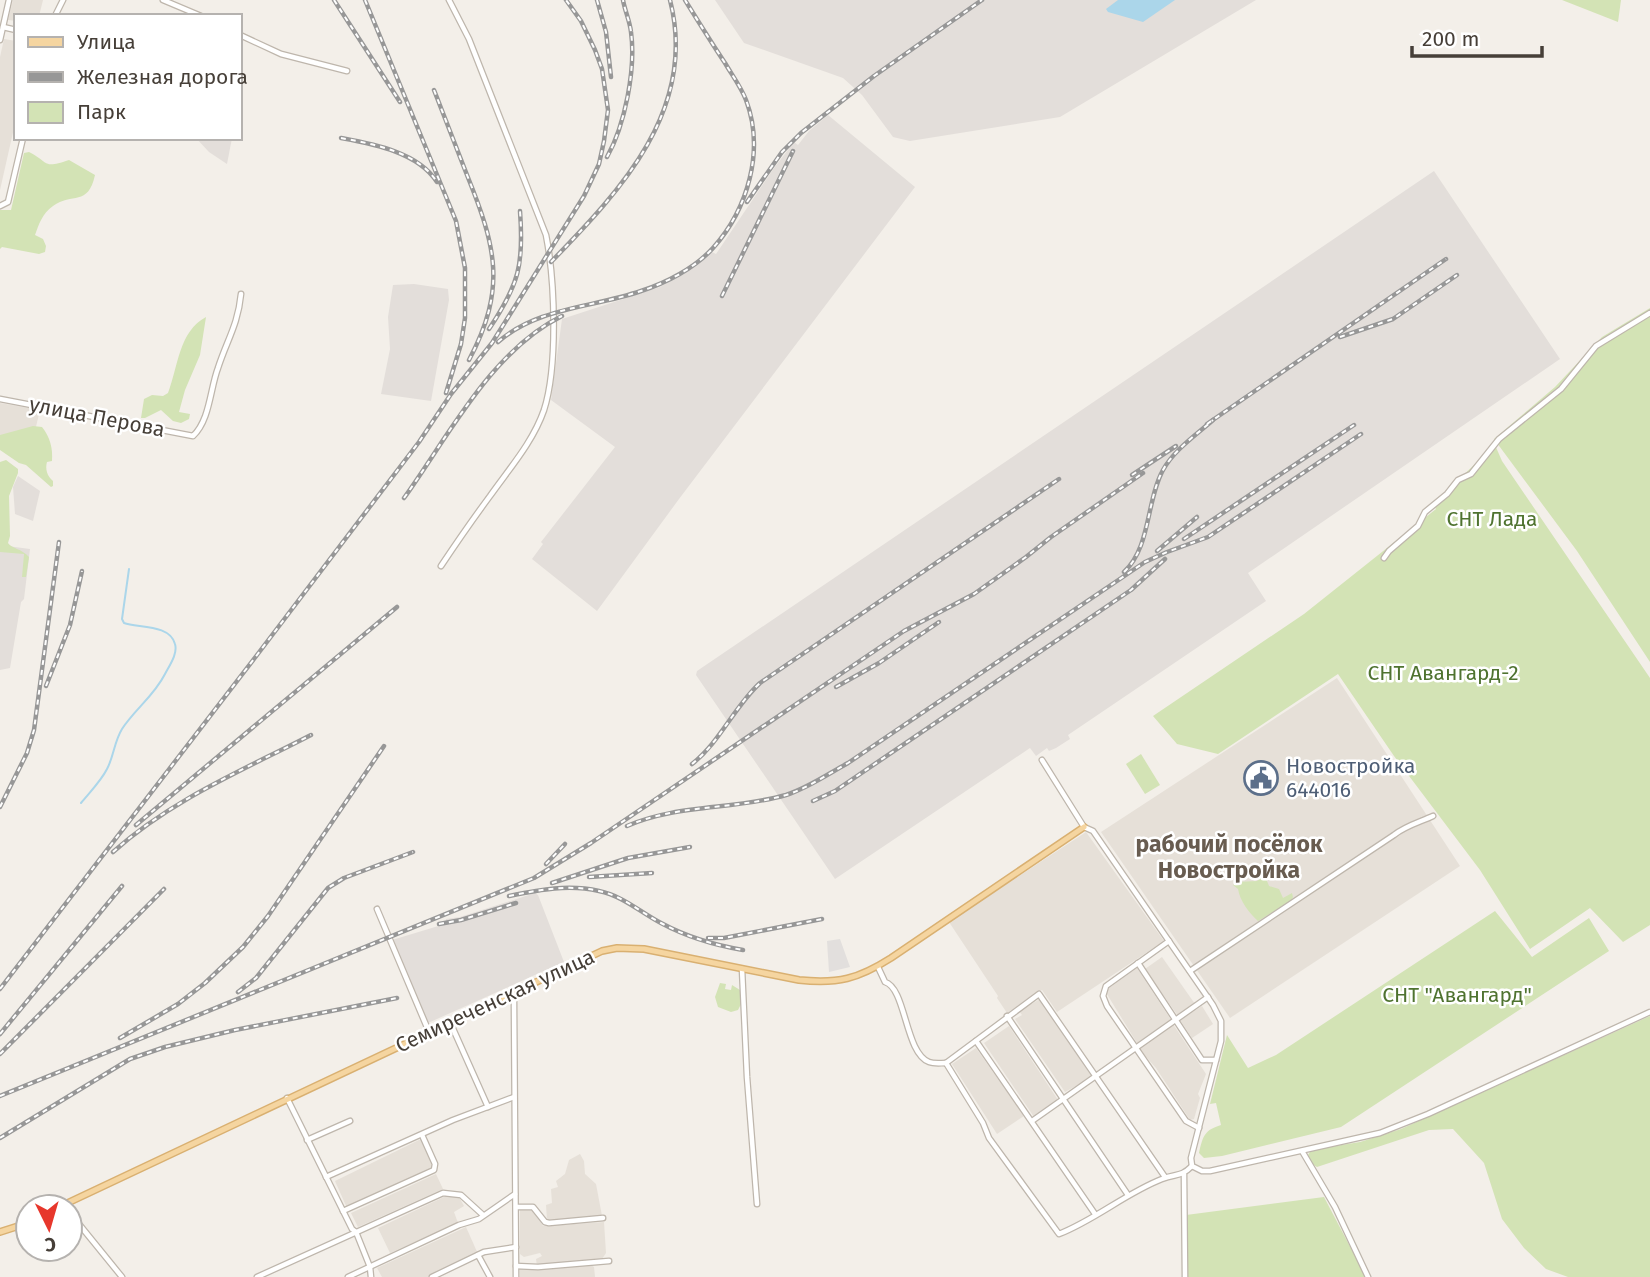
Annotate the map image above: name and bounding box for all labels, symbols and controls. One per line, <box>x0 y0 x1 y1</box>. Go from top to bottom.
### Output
legend <box>14 14 242 140</box>
scale bar <box>1412 14 1542 58</box>
text: 200 m <box>1422 26 1479 52</box>
text: Улица <box>77 29 136 55</box>
text: Железная дорога <box>77 64 248 90</box>
text: Парк <box>77 99 126 125</box>
street label: улица Перова <box>27 391 167 443</box>
park label: СНТ Лада <box>1447 506 1537 532</box>
park label: СНТ Авангард-2 <box>1367 660 1519 686</box>
place label: Новостройка 644016 <box>1286 753 1415 803</box>
public building icon: Новостройка 644016 <box>1242 759 1280 797</box>
district label: рабочий посёлок Новостройка <box>1135 830 1323 884</box>
street label: Семиреченская улица <box>391 943 599 1059</box>
park label: СНТ "Авангард" <box>1382 982 1532 1008</box>
north arrow <box>14 1193 84 1263</box>
text: С <box>44 1233 57 1256</box>

